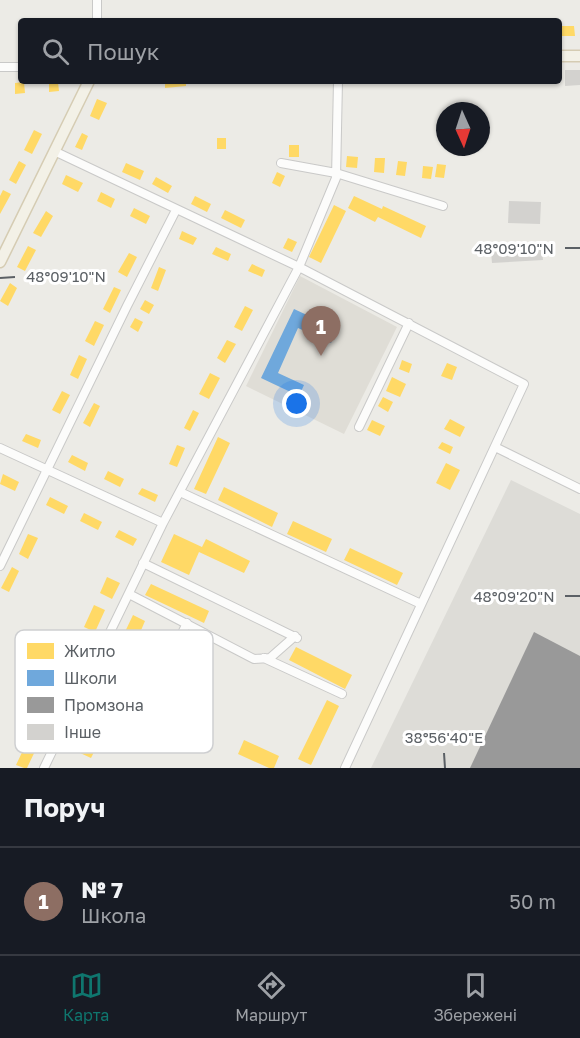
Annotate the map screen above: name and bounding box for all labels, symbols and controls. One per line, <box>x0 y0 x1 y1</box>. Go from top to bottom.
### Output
search box <box>18 18 562 84</box>
icon: search <box>39 35 72 68</box>
text: Пошук <box>87 38 160 65</box>
north arrow <box>436 102 490 156</box>
text: 48°09'10"N <box>474 239 554 257</box>
text: 48°09'10"N <box>26 267 106 285</box>
pin: 1 <box>302 306 340 356</box>
your location <box>282 389 311 418</box>
text: 48°09'20"N <box>473 587 555 605</box>
legend <box>15 630 213 753</box>
text: Житло <box>64 641 115 661</box>
text: Школи <box>64 668 117 688</box>
text: Промзона <box>64 695 144 715</box>
text: Інше <box>64 722 101 742</box>
text: 38°56'40"E <box>405 728 483 746</box>
text: Поруч <box>24 792 105 823</box>
text: № 7 <box>81 876 123 903</box>
text: 1 <box>38 889 49 913</box>
text: 50 m <box>509 889 556 913</box>
text: Школа <box>81 903 146 927</box>
tab: Карта <box>63 969 109 1025</box>
tab: Маршрут <box>235 969 307 1025</box>
tab: Збережені <box>433 969 517 1025</box>

